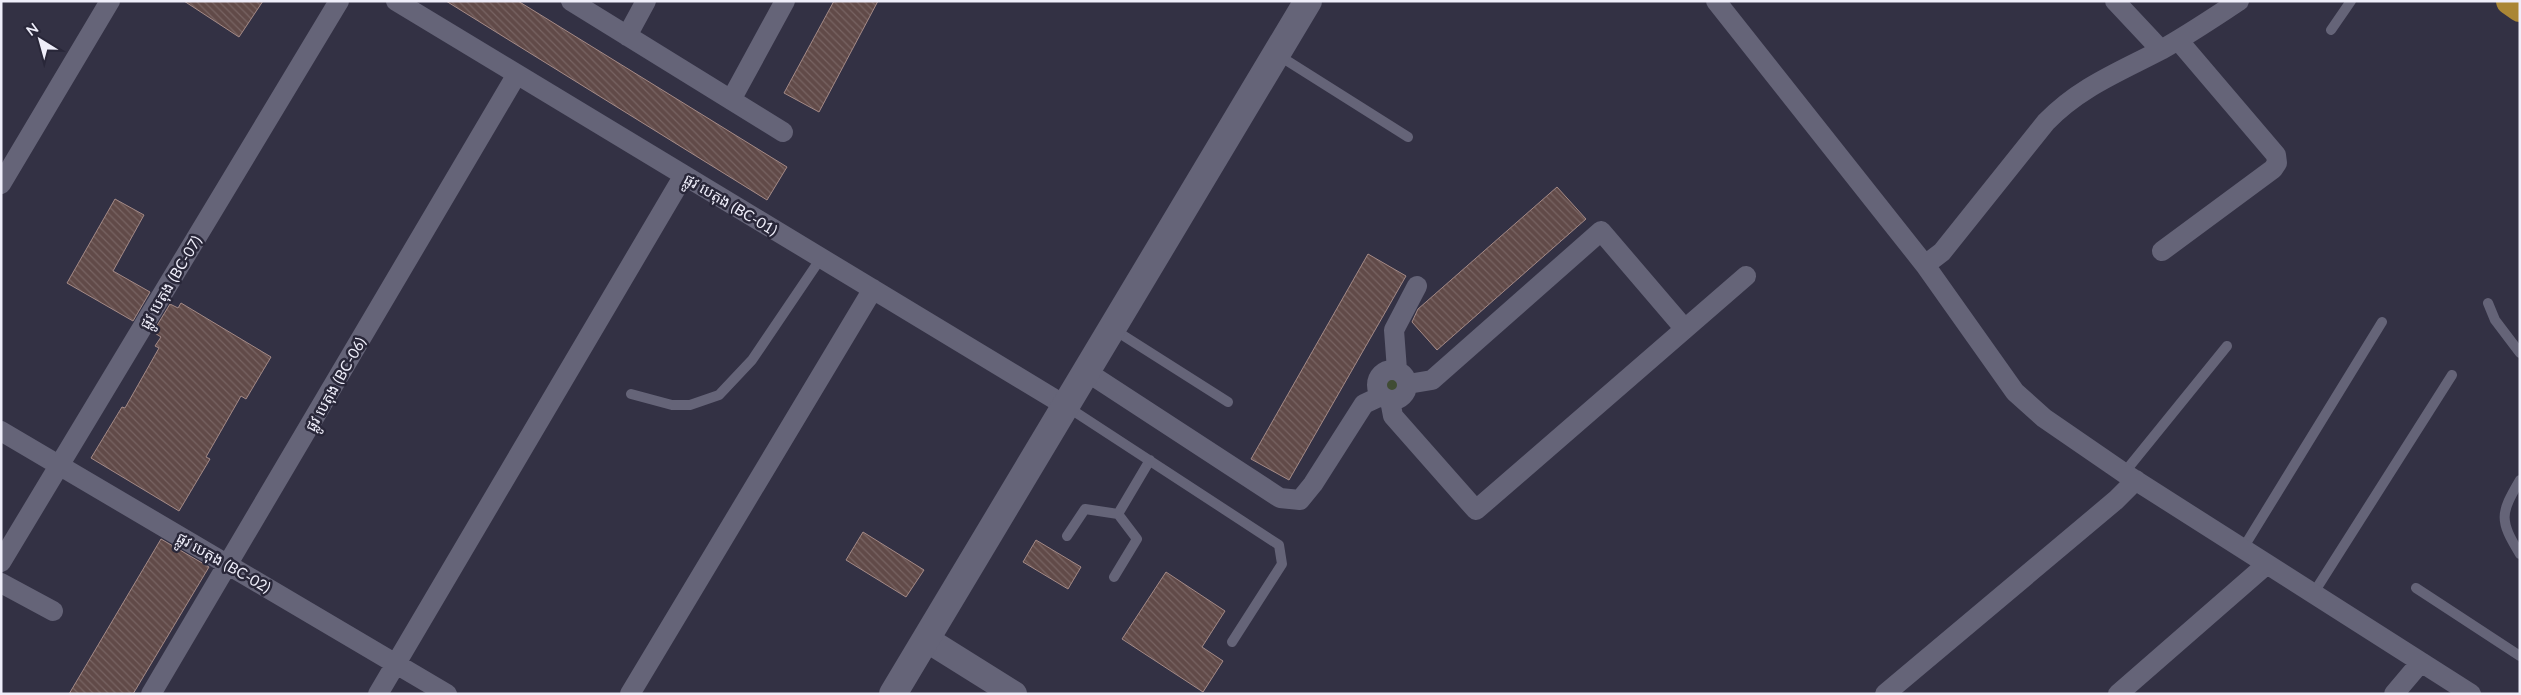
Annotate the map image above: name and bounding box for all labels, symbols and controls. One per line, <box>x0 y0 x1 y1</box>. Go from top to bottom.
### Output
north arrow <box>15 15 65 65</box>
text: N <box>22 19 41 39</box>
street label: ផ្លូវ បេតុង (BC-01) <box>678 169 781 244</box>
street label: ផ្លូវ បេតុង (BC-07) <box>135 232 210 335</box>
street label: ផ្លូវ បេតុង (BC-06) <box>301 334 374 437</box>
street label: ផ្លូវ បេតុង (BC-02) <box>171 528 274 601</box>

